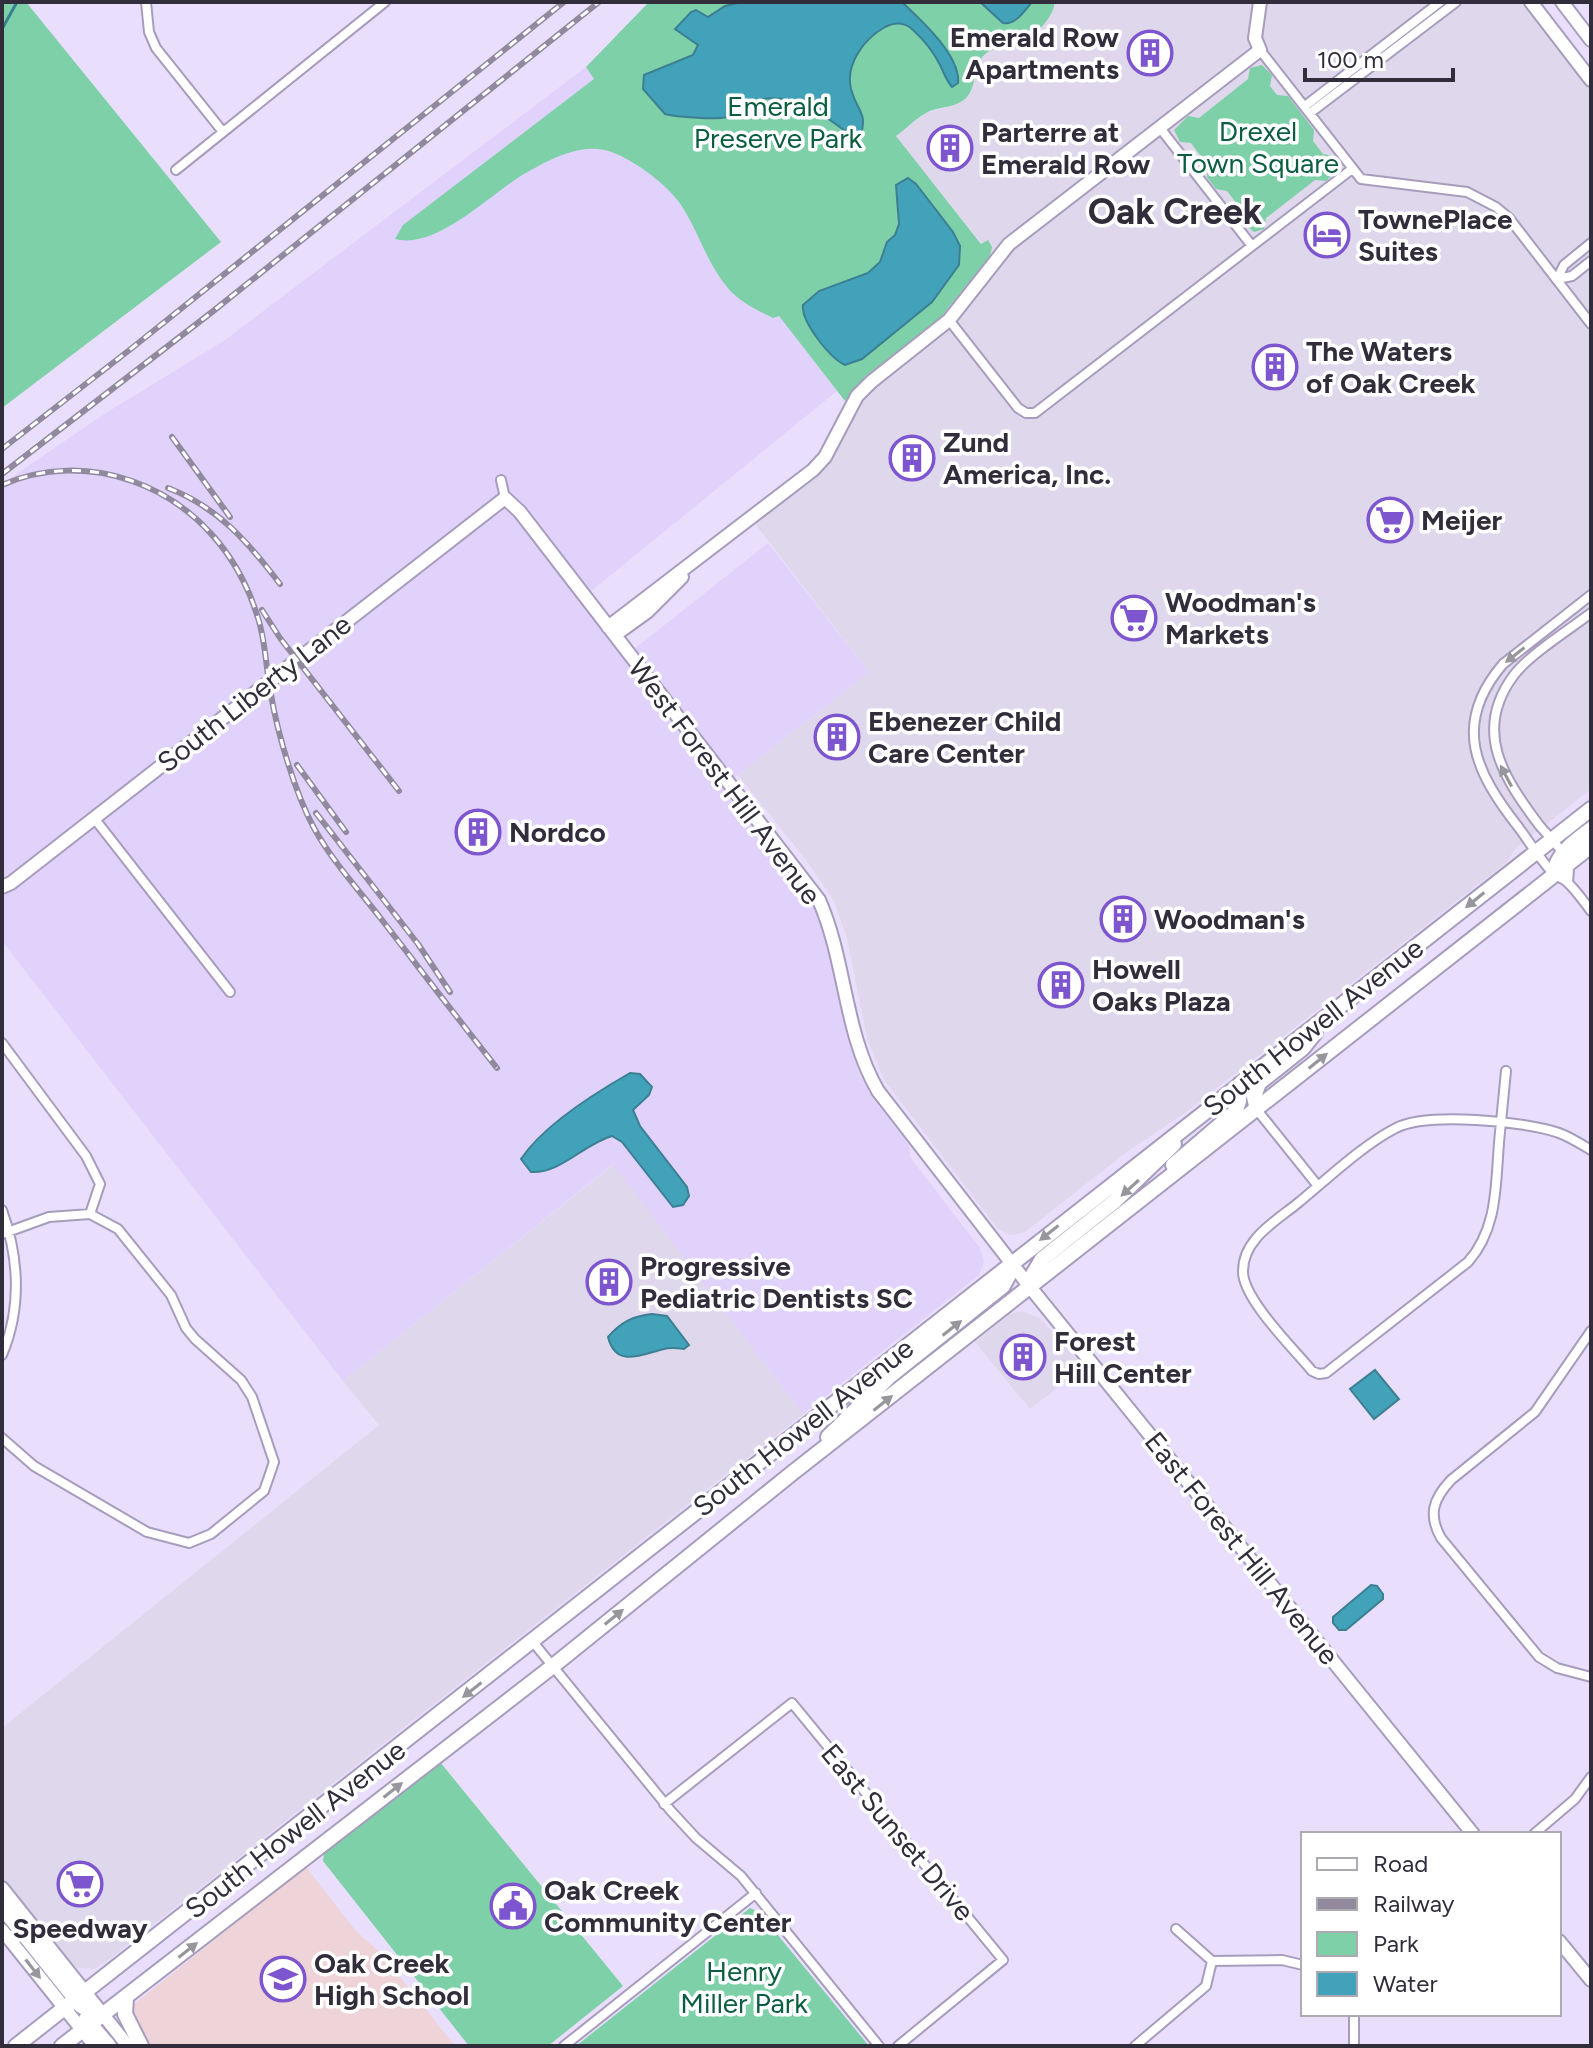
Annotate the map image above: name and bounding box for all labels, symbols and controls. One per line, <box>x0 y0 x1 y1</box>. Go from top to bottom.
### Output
place label: Emerald Row Apartments <box>950 20 1120 86</box>
building icon: Emerald Row Apartments <box>1126 29 1174 77</box>
scale bar <box>1305 32 1453 82</box>
text: 100 m <box>1317 45 1384 74</box>
park label: Emerald Preserve Park <box>694 89 863 155</box>
park label: Drexel Town Square <box>1177 114 1339 180</box>
place label: Parterre at Emerald Row <box>981 115 1151 181</box>
building icon: Parterre at Emerald Row <box>926 124 974 172</box>
district label: Oak Creek <box>1088 190 1263 233</box>
place label: TownePlace Suites <box>1358 202 1512 268</box>
hotel icon: TownePlace Suites <box>1303 211 1351 259</box>
place label: The Waters of Oak Creek <box>1306 334 1476 400</box>
building icon: The Waters of Oak Creek <box>1251 343 1299 391</box>
place label: Zund America, Inc. <box>943 425 1111 491</box>
building icon: Zund America, Inc. <box>888 434 936 482</box>
supermarket icon: Meijer <box>1366 496 1414 544</box>
place label: Meijer <box>1421 503 1503 537</box>
place label: Woodman's Markets <box>1165 585 1316 651</box>
supermarket icon: Woodman's Markets <box>1110 594 1158 642</box>
street label: South Liberty Lane <box>150 607 358 779</box>
one-way arrow <box>1505 646 1525 662</box>
street label: West Forest Hill Avenue <box>621 651 829 911</box>
place label: Ebenezer Child Care Center <box>868 704 1061 770</box>
building icon: Ebenezer Child Care Center <box>813 713 861 761</box>
one-way arrow <box>1500 765 1513 788</box>
building icon: Nordco <box>454 808 502 856</box>
place label: Nordco <box>509 815 606 849</box>
one-way arrow <box>1465 891 1485 908</box>
building icon: Woodman's <box>1099 895 1147 943</box>
place label: Woodman's <box>1154 902 1305 936</box>
street label: South Howell Avenue <box>1196 931 1430 1123</box>
place label: Howell Oaks Plaza <box>1092 952 1231 1018</box>
building icon: Howell Oaks Plaza <box>1037 961 1085 1009</box>
one-way arrow <box>1308 1053 1328 1070</box>
one-way arrow <box>1121 1178 1140 1196</box>
one-way arrow <box>1039 1224 1059 1240</box>
place label: Progressive Pediatric Dentists SC <box>640 1249 913 1315</box>
building icon: Progressive Pediatric Dentists SC <box>585 1258 633 1306</box>
one-way arrow <box>942 1320 962 1336</box>
place label: Forest Hill Center <box>1054 1324 1192 1390</box>
street label: South Howell Avenue <box>686 1331 920 1523</box>
building icon: Forest Hill Center <box>999 1333 1047 1381</box>
one-way arrow <box>873 1395 893 1411</box>
street label: East Forest Hill Avenue <box>1138 1425 1346 1671</box>
one-way arrow <box>604 1609 624 1626</box>
one-way arrow <box>462 1681 482 1698</box>
street label: South Howell Avenue <box>178 1733 412 1925</box>
street label: East Sunset Drive <box>814 1737 982 1927</box>
one-way arrow <box>383 1783 403 1799</box>
legend <box>1301 1832 1561 2016</box>
text: Road <box>1373 1849 1428 1878</box>
supermarket icon: Speedway <box>56 1860 104 1908</box>
place label: Oak Creek Community Center <box>544 1873 792 1939</box>
public building icon: Oak Creek Community Center <box>489 1882 537 1930</box>
text: Railway <box>1373 1889 1455 1918</box>
place label: Speedway <box>12 1911 148 1945</box>
text: Park <box>1373 1929 1419 1958</box>
one-way arrow <box>178 1943 198 1959</box>
place label: Oak Creek High School <box>314 1946 469 2012</box>
park label: Henry Miller Park <box>680 1954 808 2020</box>
school or university icon: Oak Creek High School <box>259 1955 307 2003</box>
one-way arrow <box>24 1959 41 1979</box>
text: Water <box>1373 1969 1438 1998</box>

